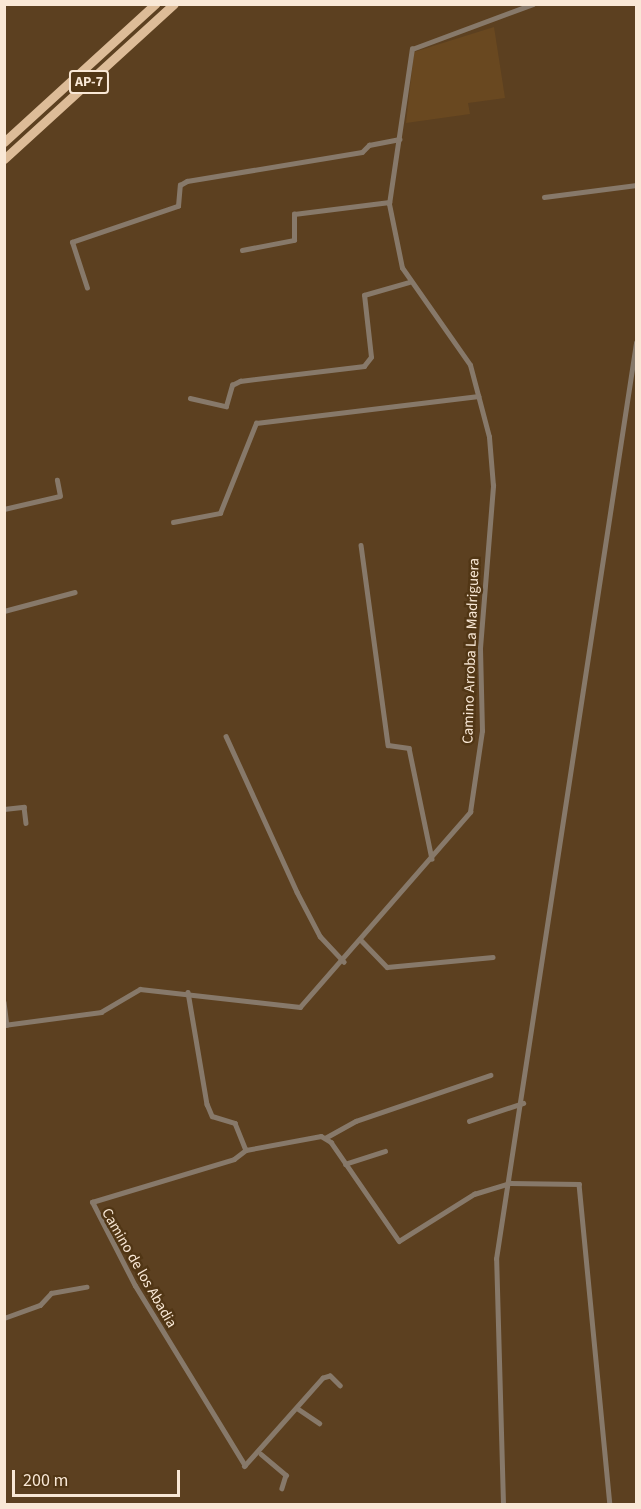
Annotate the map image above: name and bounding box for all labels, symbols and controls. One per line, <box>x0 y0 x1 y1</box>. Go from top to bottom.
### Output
road number: AP-7 <box>68 71 110 93</box>
street label: Camino Arroba La Madriguera <box>459 558 483 744</box>
street label: Camino de los Abadia <box>97 1205 181 1331</box>
scale bar <box>15 1458 183 1496</box>
text: 200 m <box>23 1468 68 1493</box>

